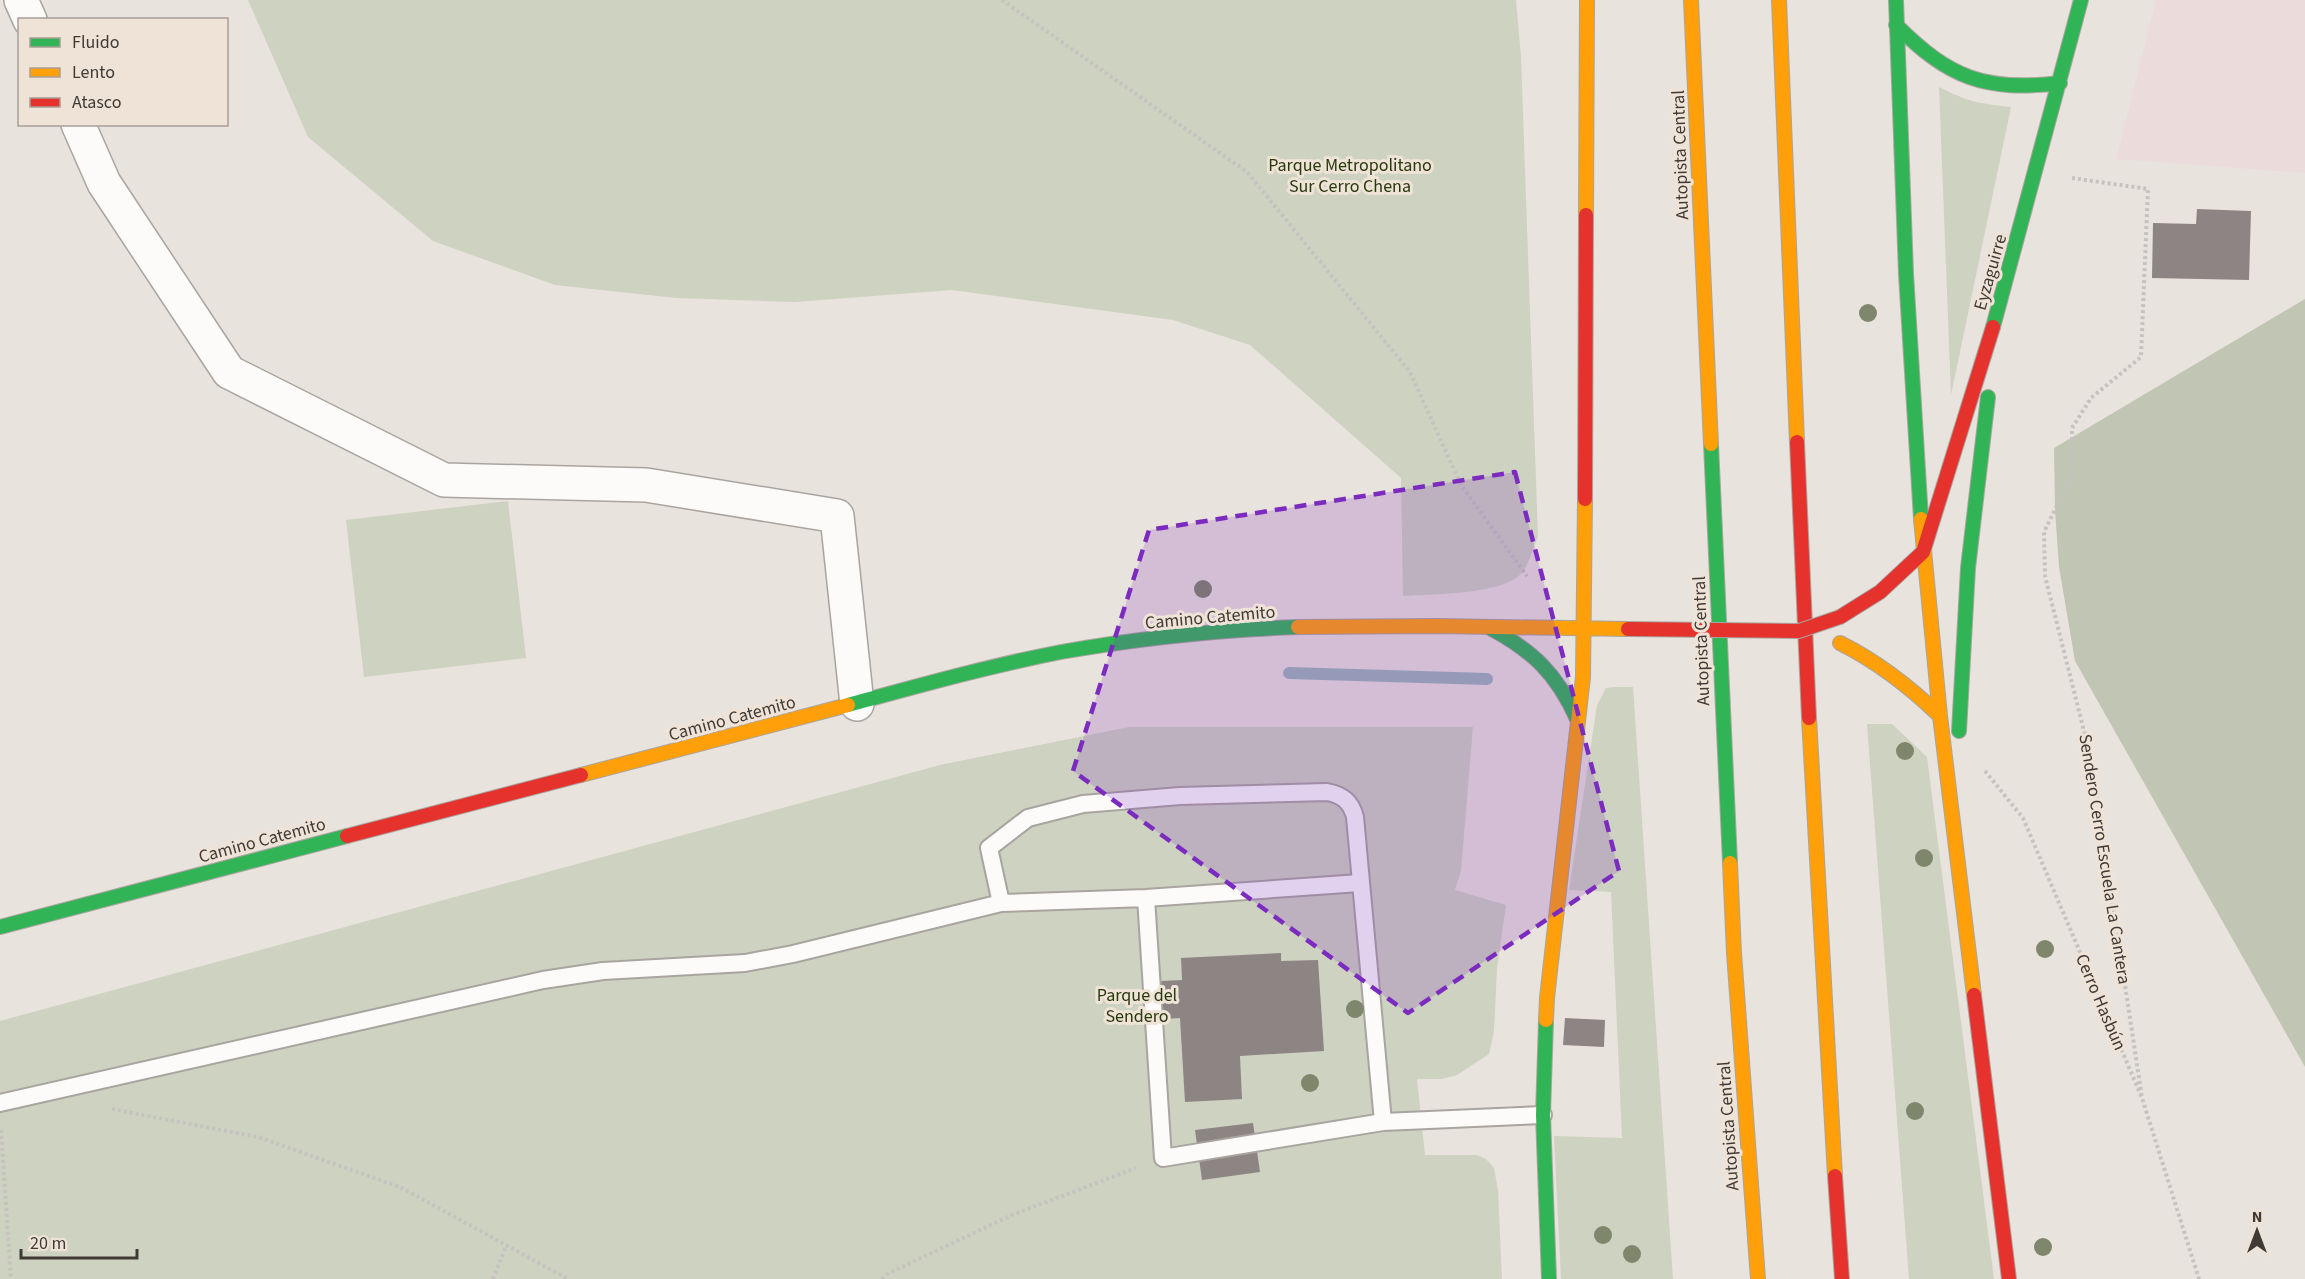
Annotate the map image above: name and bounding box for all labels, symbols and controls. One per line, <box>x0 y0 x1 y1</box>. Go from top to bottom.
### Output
legend <box>18 18 228 126</box>
text: Fluido <box>72 30 119 55</box>
text: Lento <box>72 60 115 85</box>
text: Atasco <box>72 90 121 115</box>
street label: Autopista Central <box>1666 90 1695 220</box>
park label: Parque Metropolitano Sur Cerro Chena <box>1268 153 1432 199</box>
street label: Eyzaguirre <box>1968 231 2013 313</box>
street label: Autopista Central <box>1687 576 1716 706</box>
street label: Camino Catemito <box>1144 599 1276 636</box>
street label: Camino Catemito <box>666 689 798 747</box>
street label: Sendero Cerro Escuela La Cantera <box>2072 732 2137 986</box>
street label: Camino Catemito <box>196 811 328 869</box>
street label: Cerro Hasbún <box>2069 950 2132 1054</box>
park label: Parque del Sendero <box>1097 983 1177 1029</box>
street label: Autopista Central <box>1712 1060 1745 1191</box>
north arrow <box>2227 1201 2287 1261</box>
text: N <box>2252 1206 2262 1228</box>
scale bar <box>21 1222 136 1260</box>
text: 20 m <box>30 1231 66 1256</box>

